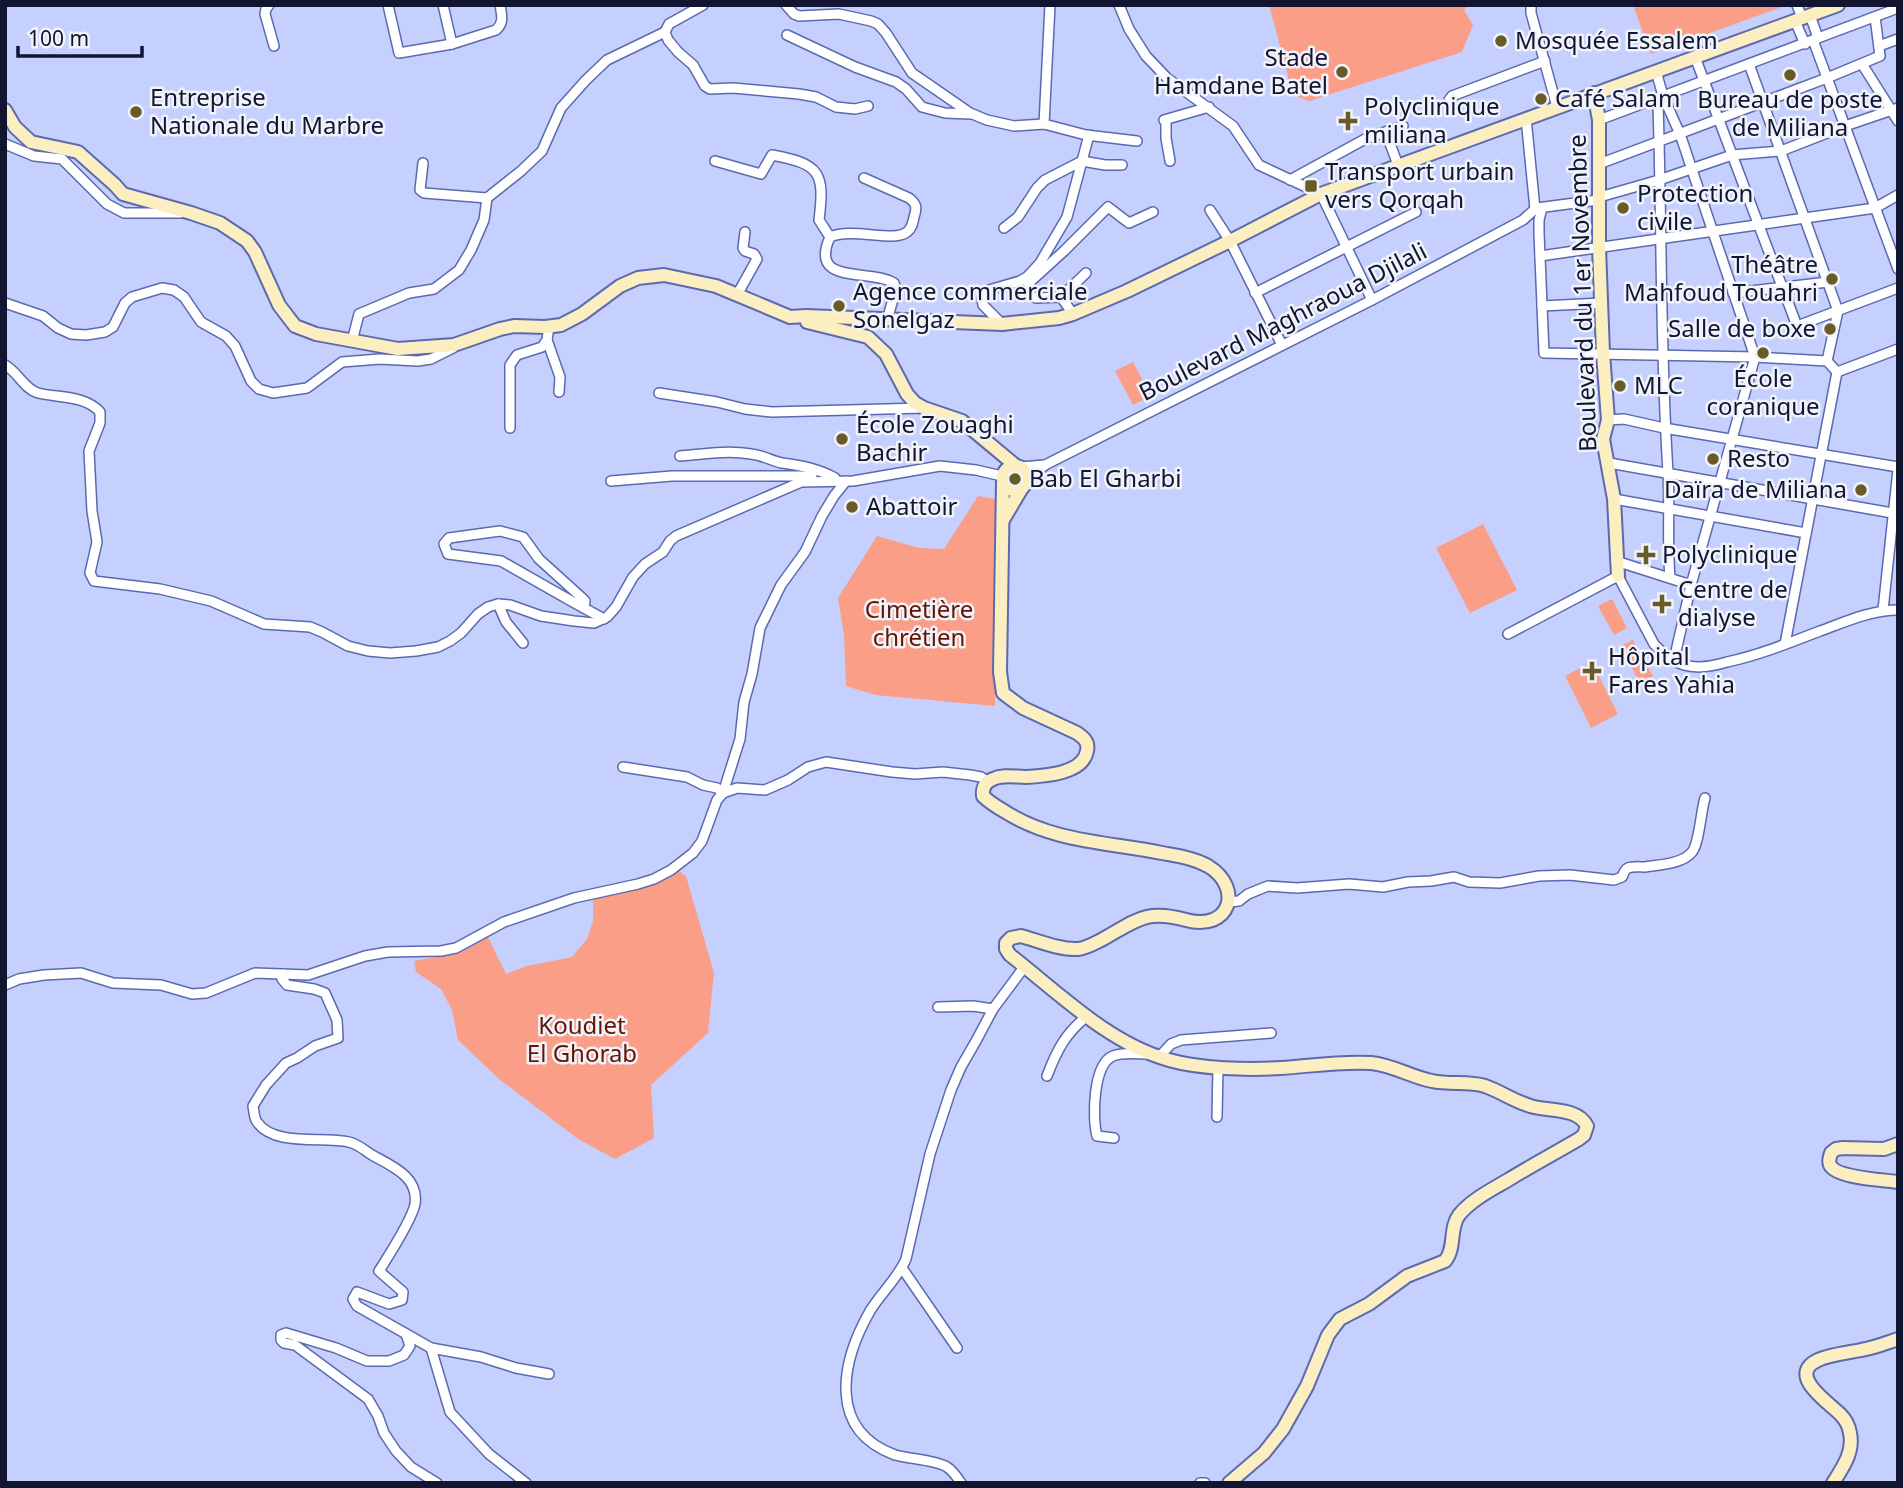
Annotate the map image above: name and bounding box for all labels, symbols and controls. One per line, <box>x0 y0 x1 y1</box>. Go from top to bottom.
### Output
scale bar <box>18 14 142 58</box>
place label: Mosquée Essalem <box>1515 23 1718 56</box>
text: 100 m <box>28 24 89 52</box>
marker: Mosquée Essalem <box>1493 33 1509 49</box>
place label: Stade Hamdane Batel <box>1154 40 1328 101</box>
marker: Stade Hamdane Batel <box>1334 64 1350 80</box>
marker: Bureau de poste de Miliana <box>1782 67 1798 83</box>
place label: Entreprise Nationale du Marbre <box>150 80 384 141</box>
place label: Café Salam <box>1555 81 1680 114</box>
place label: Bureau de poste de Miliana <box>1697 82 1883 143</box>
place label: Polyclinique miliana <box>1364 89 1500 150</box>
marker: Café Salam <box>1533 91 1549 107</box>
marker: Entreprise Nationale du Marbre <box>128 104 144 120</box>
marker: Polyclinique miliana <box>1338 111 1358 131</box>
street label: Boulevard du 1er Novembre <box>1559 134 1604 452</box>
place label: Transport urbain vers Qorqah <box>1325 154 1514 215</box>
place label: Protection civile <box>1637 176 1753 237</box>
marker: Transport urbain vers Qorqah <box>1303 178 1319 194</box>
marker: Protection civile <box>1615 200 1631 216</box>
street label: Boulevard Maghraoua Djilali <box>1133 234 1432 408</box>
place label: Théâtre Mahfoud Touahri <box>1624 247 1818 308</box>
marker: Théâtre Mahfoud Touahri <box>1824 271 1840 287</box>
place label: Agence commerciale Sonelgaz <box>853 274 1088 335</box>
marker: Agence commerciale Sonelgaz <box>831 298 847 314</box>
place label: Salle de boxe <box>1668 311 1816 344</box>
marker: Salle de boxe <box>1822 321 1838 337</box>
marker: École coranique <box>1755 345 1771 361</box>
place label: École coranique <box>1706 361 1820 422</box>
place label: MLC <box>1634 368 1683 401</box>
marker: MLC <box>1612 378 1628 394</box>
place label: École Zouaghi Bachir <box>856 407 1014 468</box>
marker: École Zouaghi Bachir <box>834 431 850 447</box>
place label: Resto <box>1727 441 1790 474</box>
marker: Resto <box>1705 451 1721 467</box>
place label: Bab El Gharbi <box>1029 461 1181 494</box>
marker: Bab El Gharbi <box>1007 471 1023 487</box>
place label: Daïra de Miliana <box>1664 472 1847 505</box>
marker: Daïra de Miliana <box>1853 482 1869 498</box>
place label: Abattoir <box>866 489 958 522</box>
marker: Abattoir <box>844 499 860 515</box>
place label: Polyclinique <box>1662 537 1798 570</box>
marker: Polyclinique <box>1636 545 1656 565</box>
place label: Centre de dialyse <box>1678 572 1788 633</box>
park label: Cimetière chrétien <box>865 592 973 653</box>
marker: Centre de dialyse <box>1652 594 1672 614</box>
place label: Hôpital Fares Yahia <box>1608 639 1735 700</box>
marker: Hôpital Fares Yahia <box>1582 661 1602 681</box>
park label: Koudiet El Ghorab <box>527 1008 637 1069</box>

